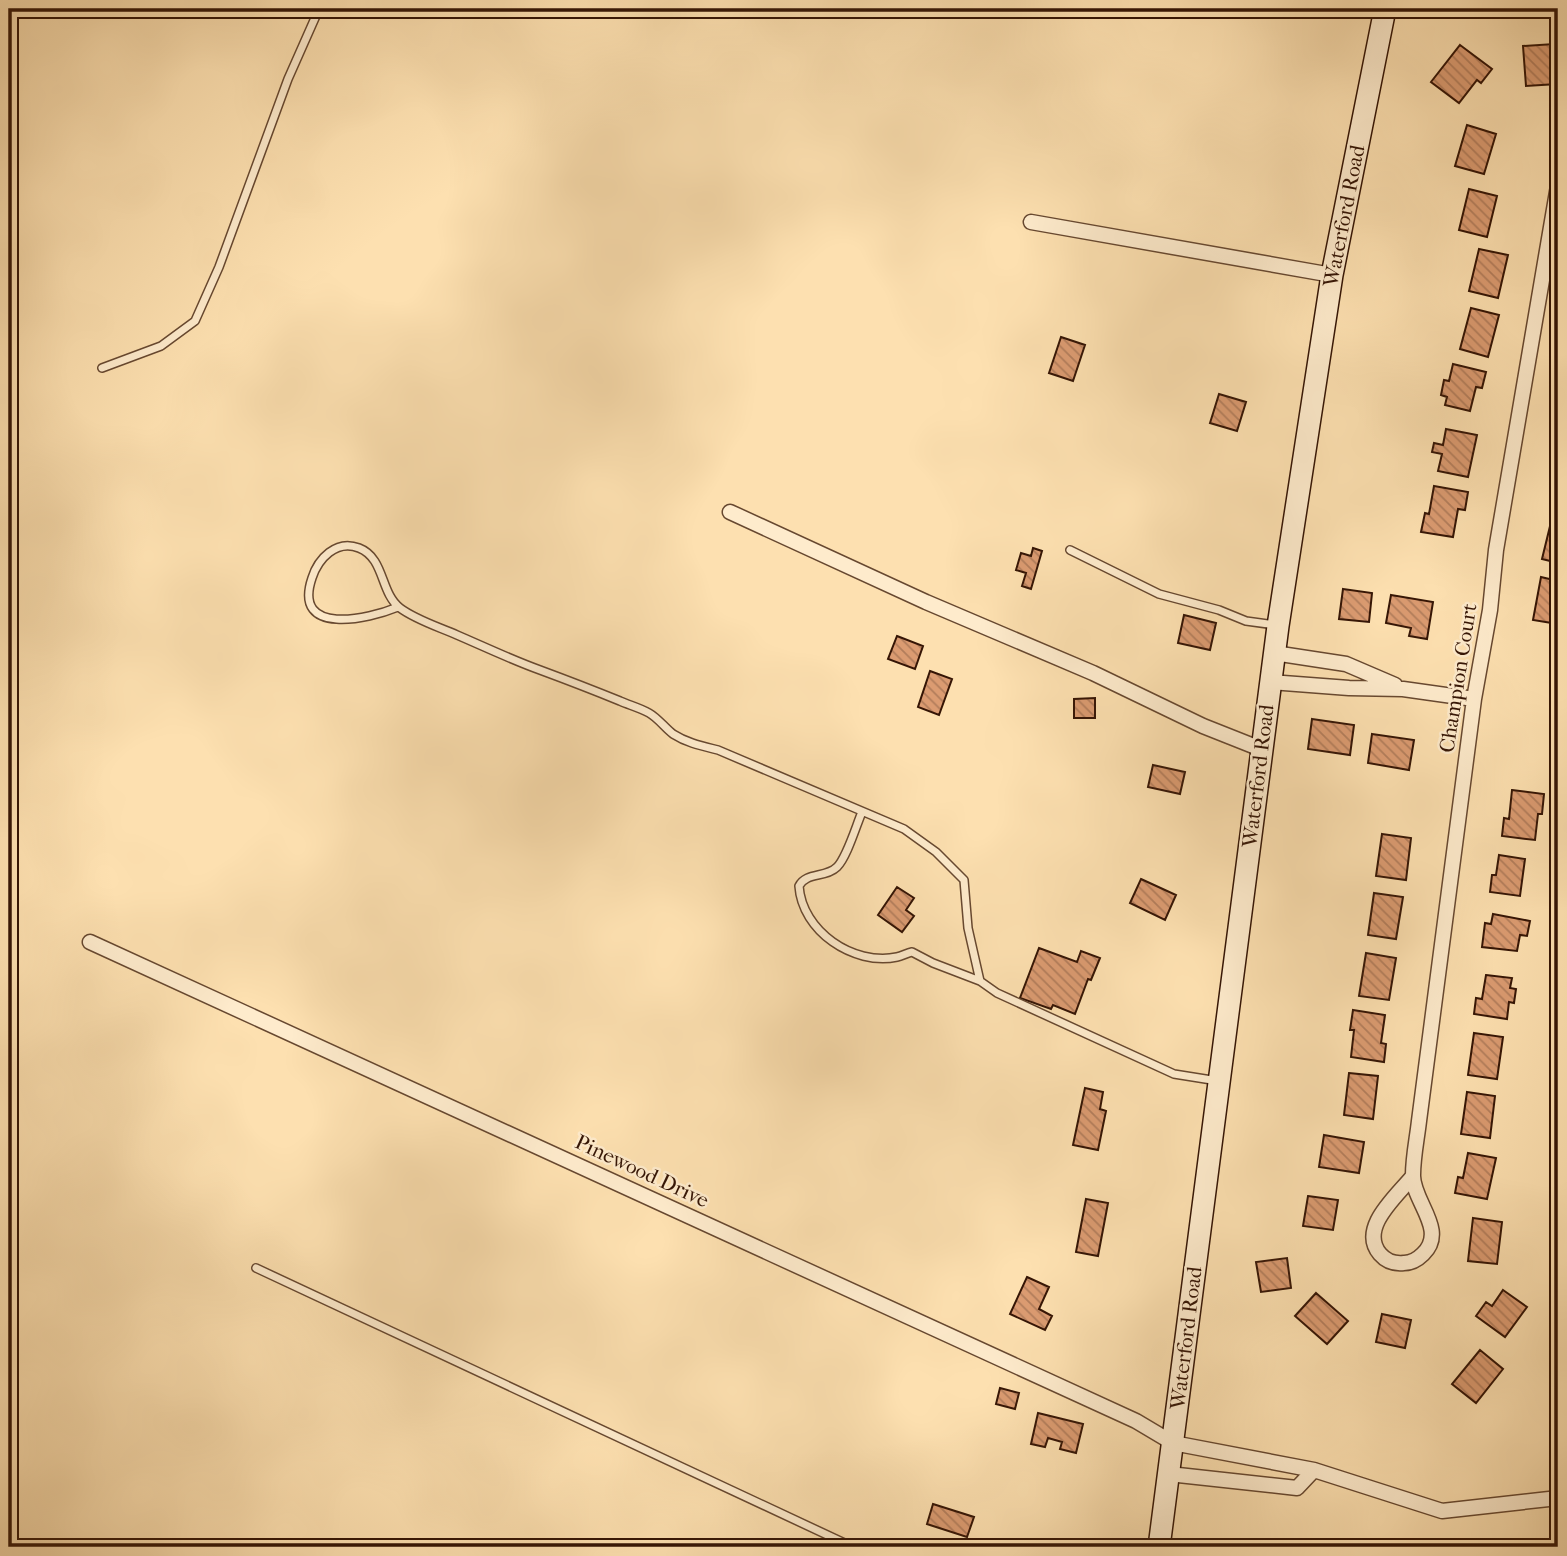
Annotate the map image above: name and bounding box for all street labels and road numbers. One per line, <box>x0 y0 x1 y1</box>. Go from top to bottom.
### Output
street label: Waterford Road <box>1318 142 1370 290</box>
street label: Champion Court <box>1434 601 1482 754</box>
street label: Waterford Road <box>1237 702 1279 850</box>
street label: Pinewood Drive <box>571 1130 713 1212</box>
street label: Waterford Road <box>1165 1264 1207 1412</box>

